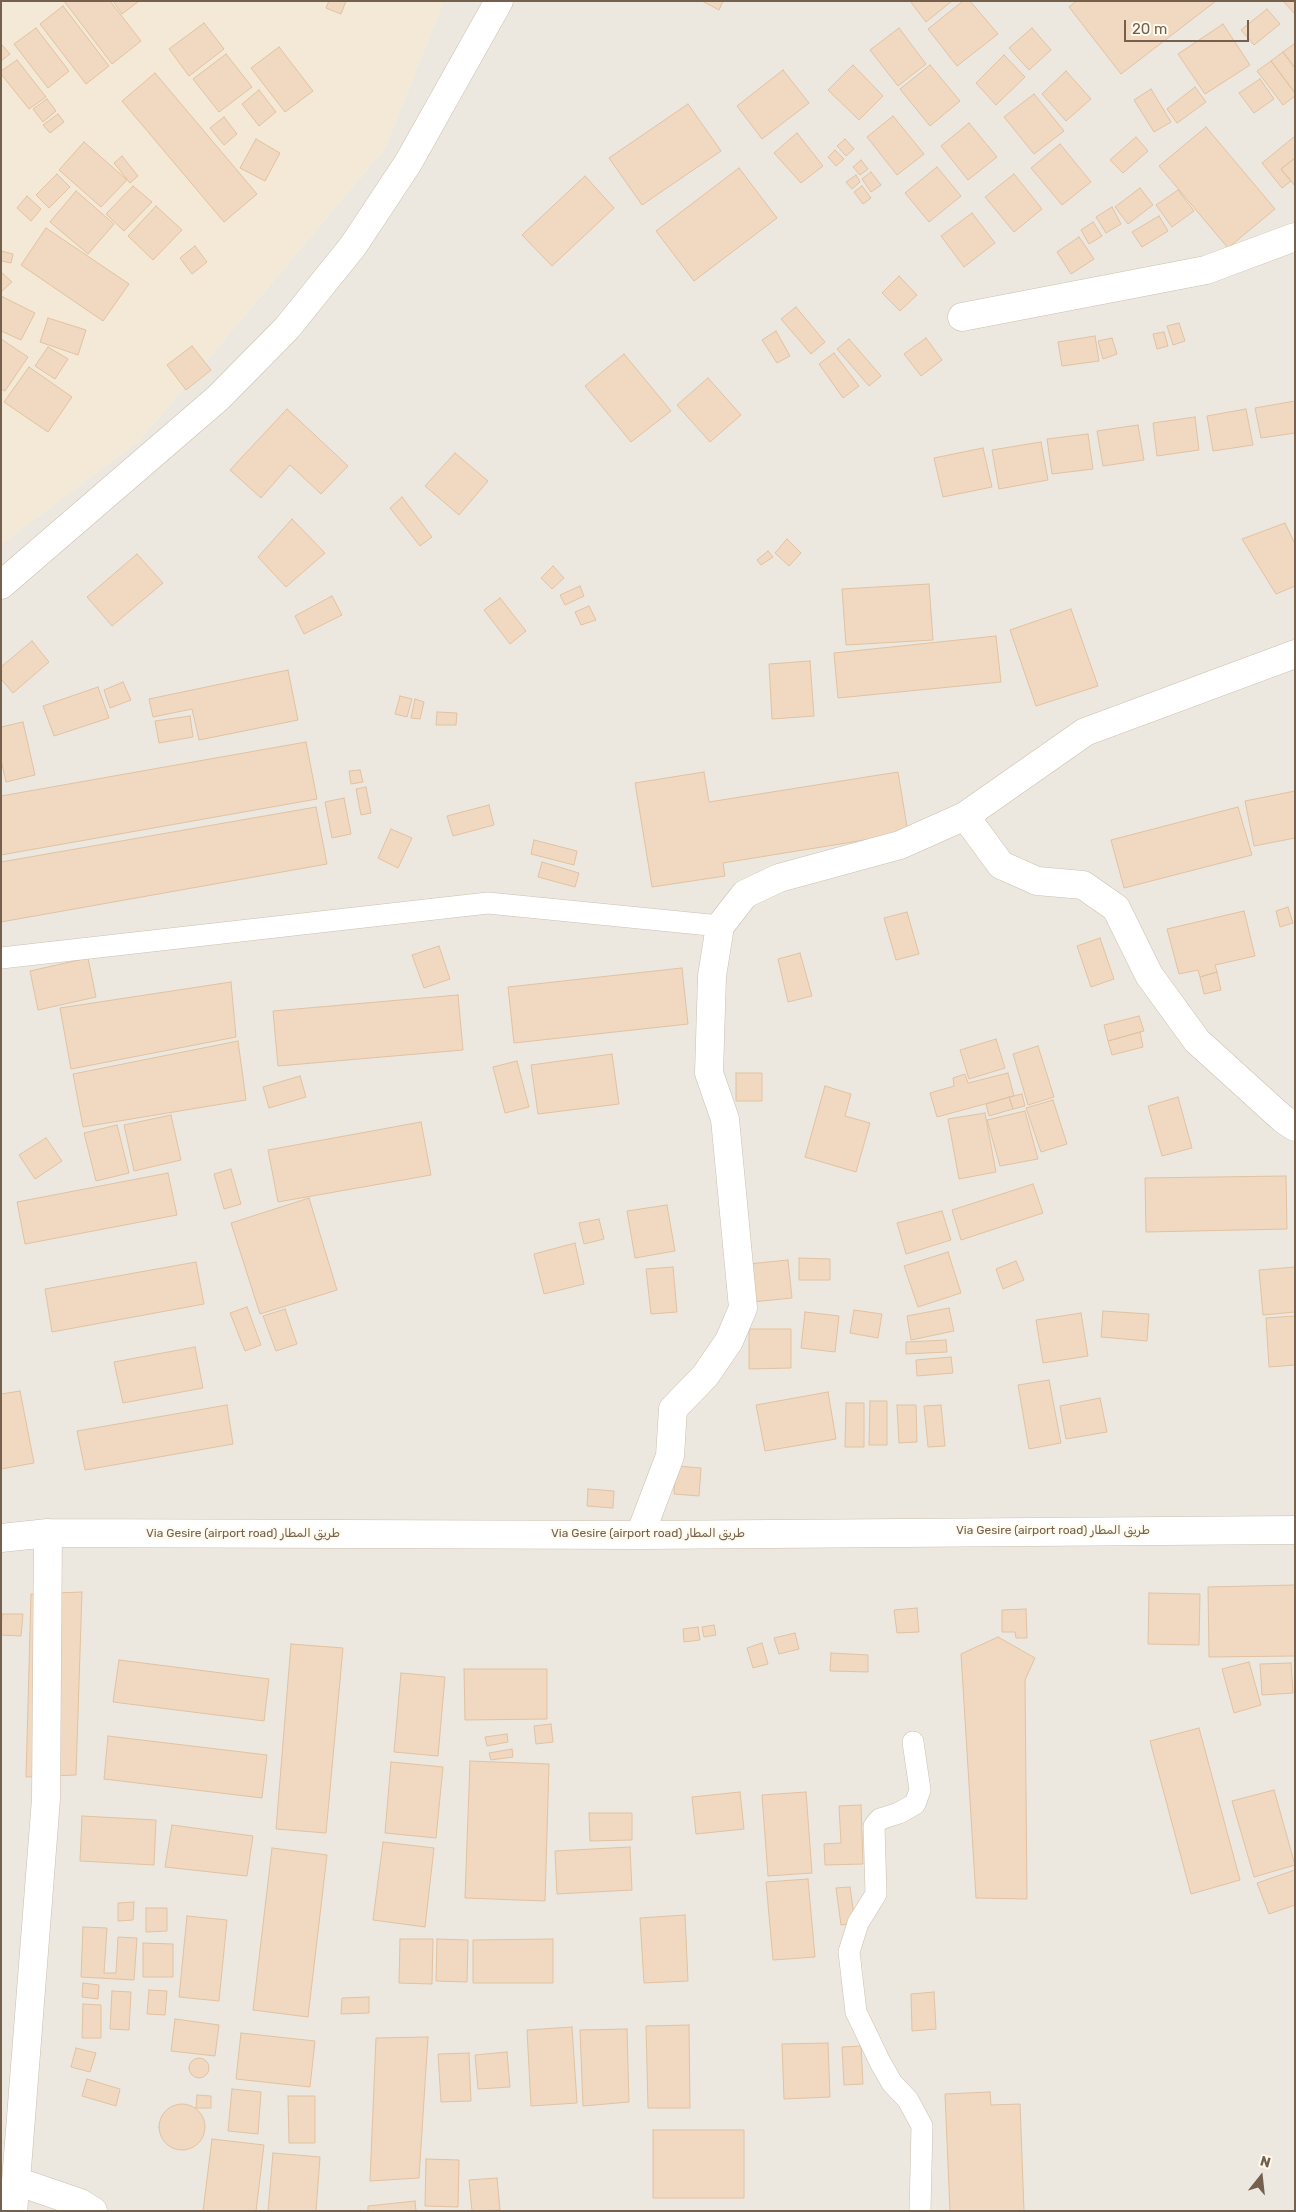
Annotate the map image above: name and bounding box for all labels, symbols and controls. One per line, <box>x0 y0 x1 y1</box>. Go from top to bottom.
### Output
scale bar <box>1126 10 1251 42</box>
text: 20 m <box>1132 20 1167 38</box>
street label: Via Gesire (airport road) طريق المطار <box>956 1524 1150 1538</box>
street label: Via Gesire (airport road) طريق المطار <box>146 1527 340 1541</box>
street label: Via Gesire (airport road) طريق المطار <box>551 1527 745 1541</box>
north arrow <box>1236 2152 1286 2202</box>
text: N <box>1258 2153 1272 2172</box>

